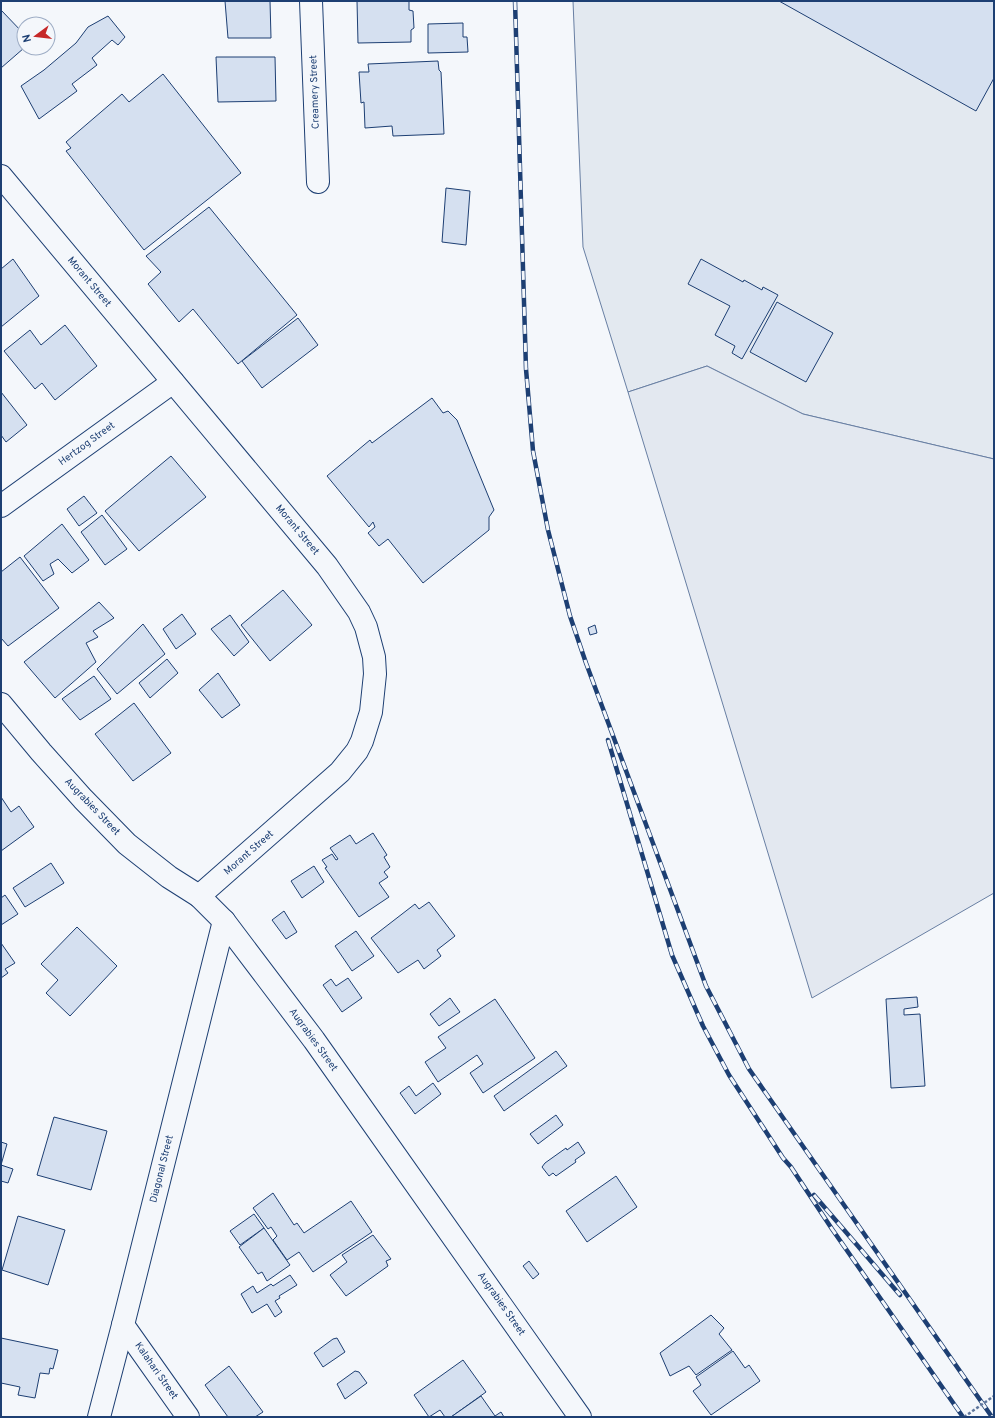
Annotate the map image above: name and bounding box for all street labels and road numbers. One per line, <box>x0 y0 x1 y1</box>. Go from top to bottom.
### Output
street label: Creamery Street <box>307 55 323 129</box>
street label: Morant Street <box>64 254 114 310</box>
street label: Hertzog Street <box>56 419 118 469</box>
street label: Morant Street <box>272 502 322 558</box>
street label: Augrabies Street <box>61 776 123 839</box>
street label: Morant Street <box>221 828 277 878</box>
street label: Augrabies Street <box>286 1006 340 1074</box>
street label: Diagonal Street <box>147 1134 177 1204</box>
street label: Augrabies Street <box>474 1270 528 1339</box>
street label: Kalahari Street <box>131 1340 181 1402</box>

